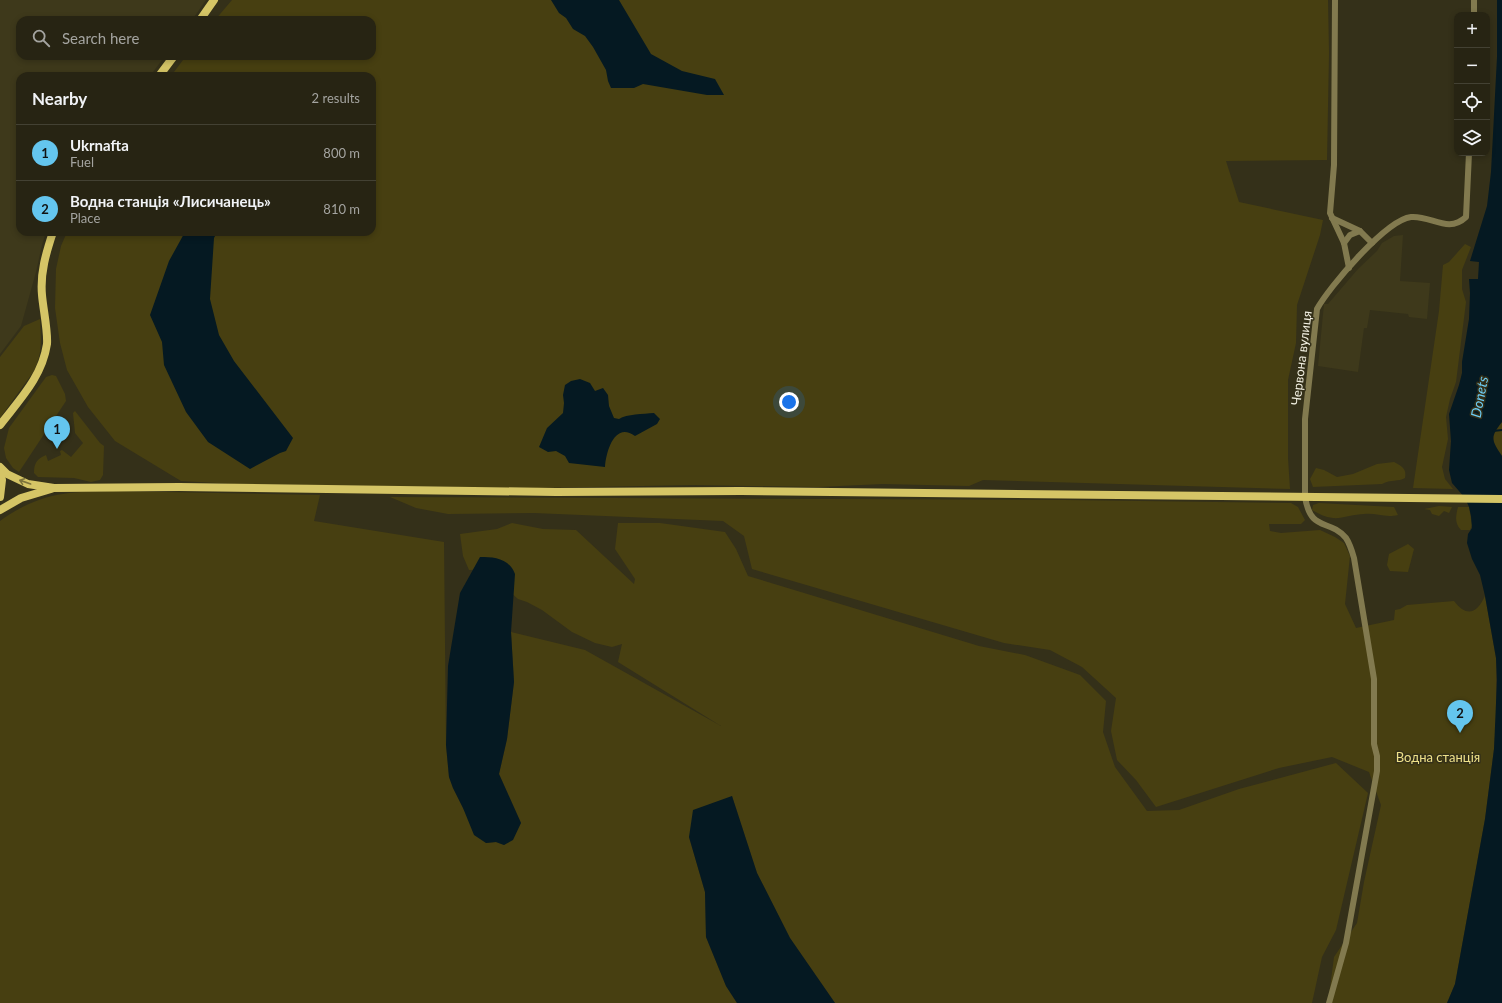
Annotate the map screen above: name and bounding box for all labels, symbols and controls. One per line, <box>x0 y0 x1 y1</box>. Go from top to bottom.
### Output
map controls <box>1454 12 1490 156</box>
button: + <box>1454 12 1490 48</box>
search box <box>16 16 376 60</box>
icon: search <box>30 27 52 49</box>
text: Search here <box>62 29 139 47</box>
button: − <box>1454 48 1490 84</box>
button: locate <box>1454 84 1490 120</box>
text: Nearby <box>32 88 87 109</box>
text: 2 results <box>312 90 360 106</box>
button: layers <box>1454 120 1490 156</box>
text: Ukrnafta <box>70 136 129 154</box>
text: 1 <box>41 145 49 161</box>
text: 800 m <box>323 145 360 161</box>
text: Fuel <box>70 154 94 170</box>
text: Водна станція «Лисичанець» <box>70 192 271 210</box>
text: 2 <box>41 201 49 217</box>
text: 810 m <box>323 201 360 217</box>
text: Place <box>70 210 100 226</box>
street label: Червона вулиця <box>1287 310 1315 406</box>
water label: Donets <box>1467 374 1491 419</box>
your location <box>779 392 799 412</box>
pin: 1 <box>44 416 70 449</box>
one-way arrow <box>19 478 32 485</box>
pin: 2 <box>1447 700 1473 733</box>
park label: Водна станція <box>1396 749 1480 765</box>

